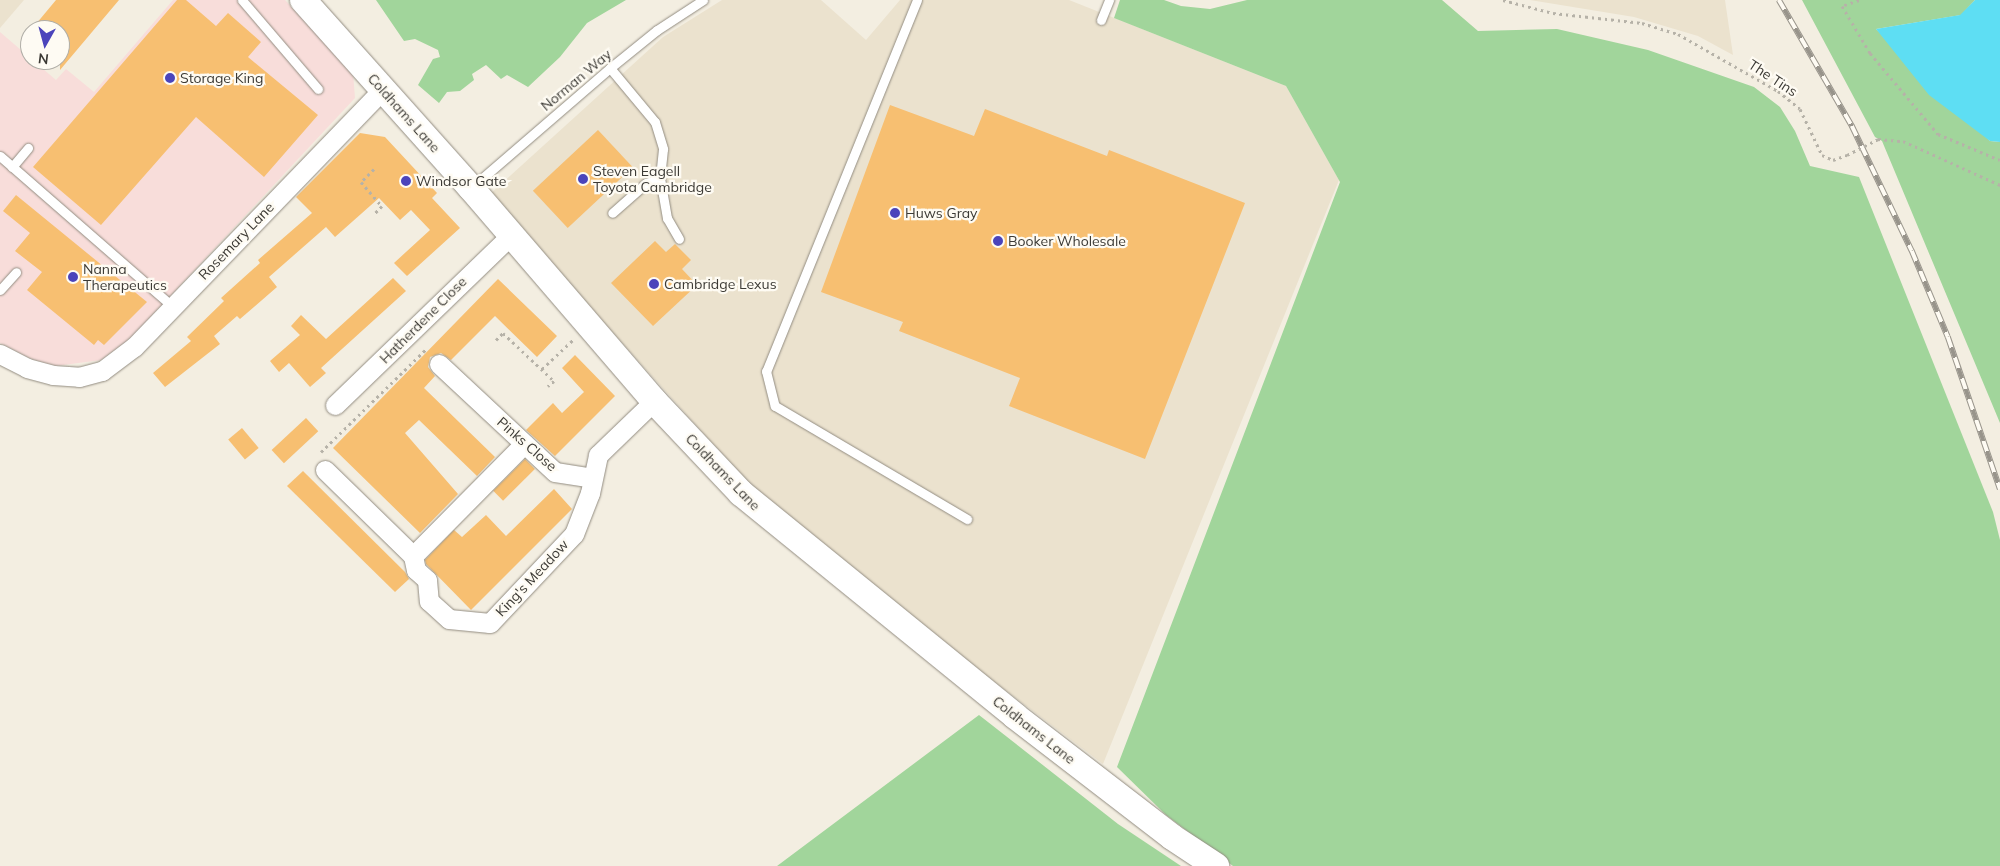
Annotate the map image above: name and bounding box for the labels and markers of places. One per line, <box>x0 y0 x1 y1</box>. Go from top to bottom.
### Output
place label: Storage King <box>180 70 263 86</box>
marker: Storage King <box>164 72 176 84</box>
place label: Steven Eagell Toyota Cambridge <box>593 163 712 196</box>
place label: Windsor Gate <box>416 173 506 189</box>
marker: Steven Eagell Toyota Cambridge <box>577 173 589 185</box>
marker: Windsor Gate <box>400 175 412 187</box>
place label: Huws Gray <box>905 205 977 221</box>
marker: Huws Gray <box>889 207 901 219</box>
place label: Booker Wholesale <box>1008 233 1126 249</box>
marker: Booker Wholesale <box>992 235 1004 247</box>
place label: Nanna Therapeutics <box>83 261 167 294</box>
marker: Nanna Therapeutics <box>67 271 79 283</box>
place label: Cambridge Lexus <box>664 276 777 292</box>
marker: Cambridge Lexus <box>648 278 660 290</box>

